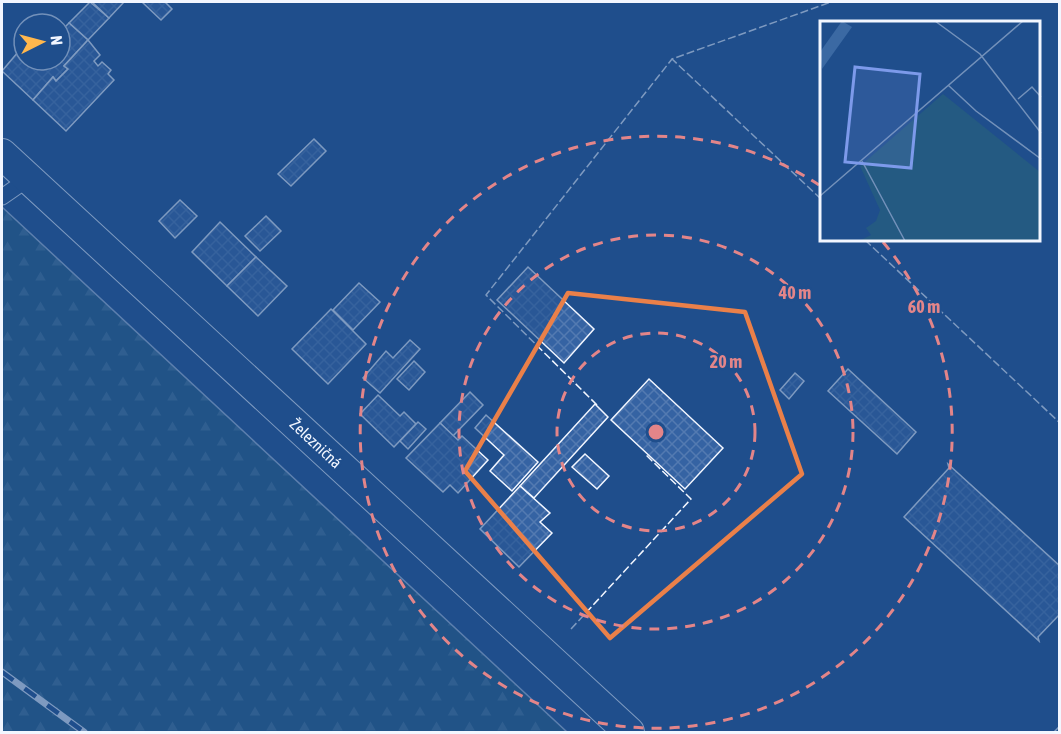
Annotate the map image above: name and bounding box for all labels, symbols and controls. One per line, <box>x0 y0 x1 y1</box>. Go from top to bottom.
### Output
north arrow <box>12 12 72 72</box>
inset map <box>820 21 1040 242</box>
text: N <box>47 35 66 46</box>
text: 40 m <box>778 282 811 303</box>
text: 60 m <box>908 296 940 317</box>
text: 20 m <box>710 351 742 372</box>
street label: Železničná <box>286 415 346 471</box>
centre of rings <box>646 422 666 442</box>

